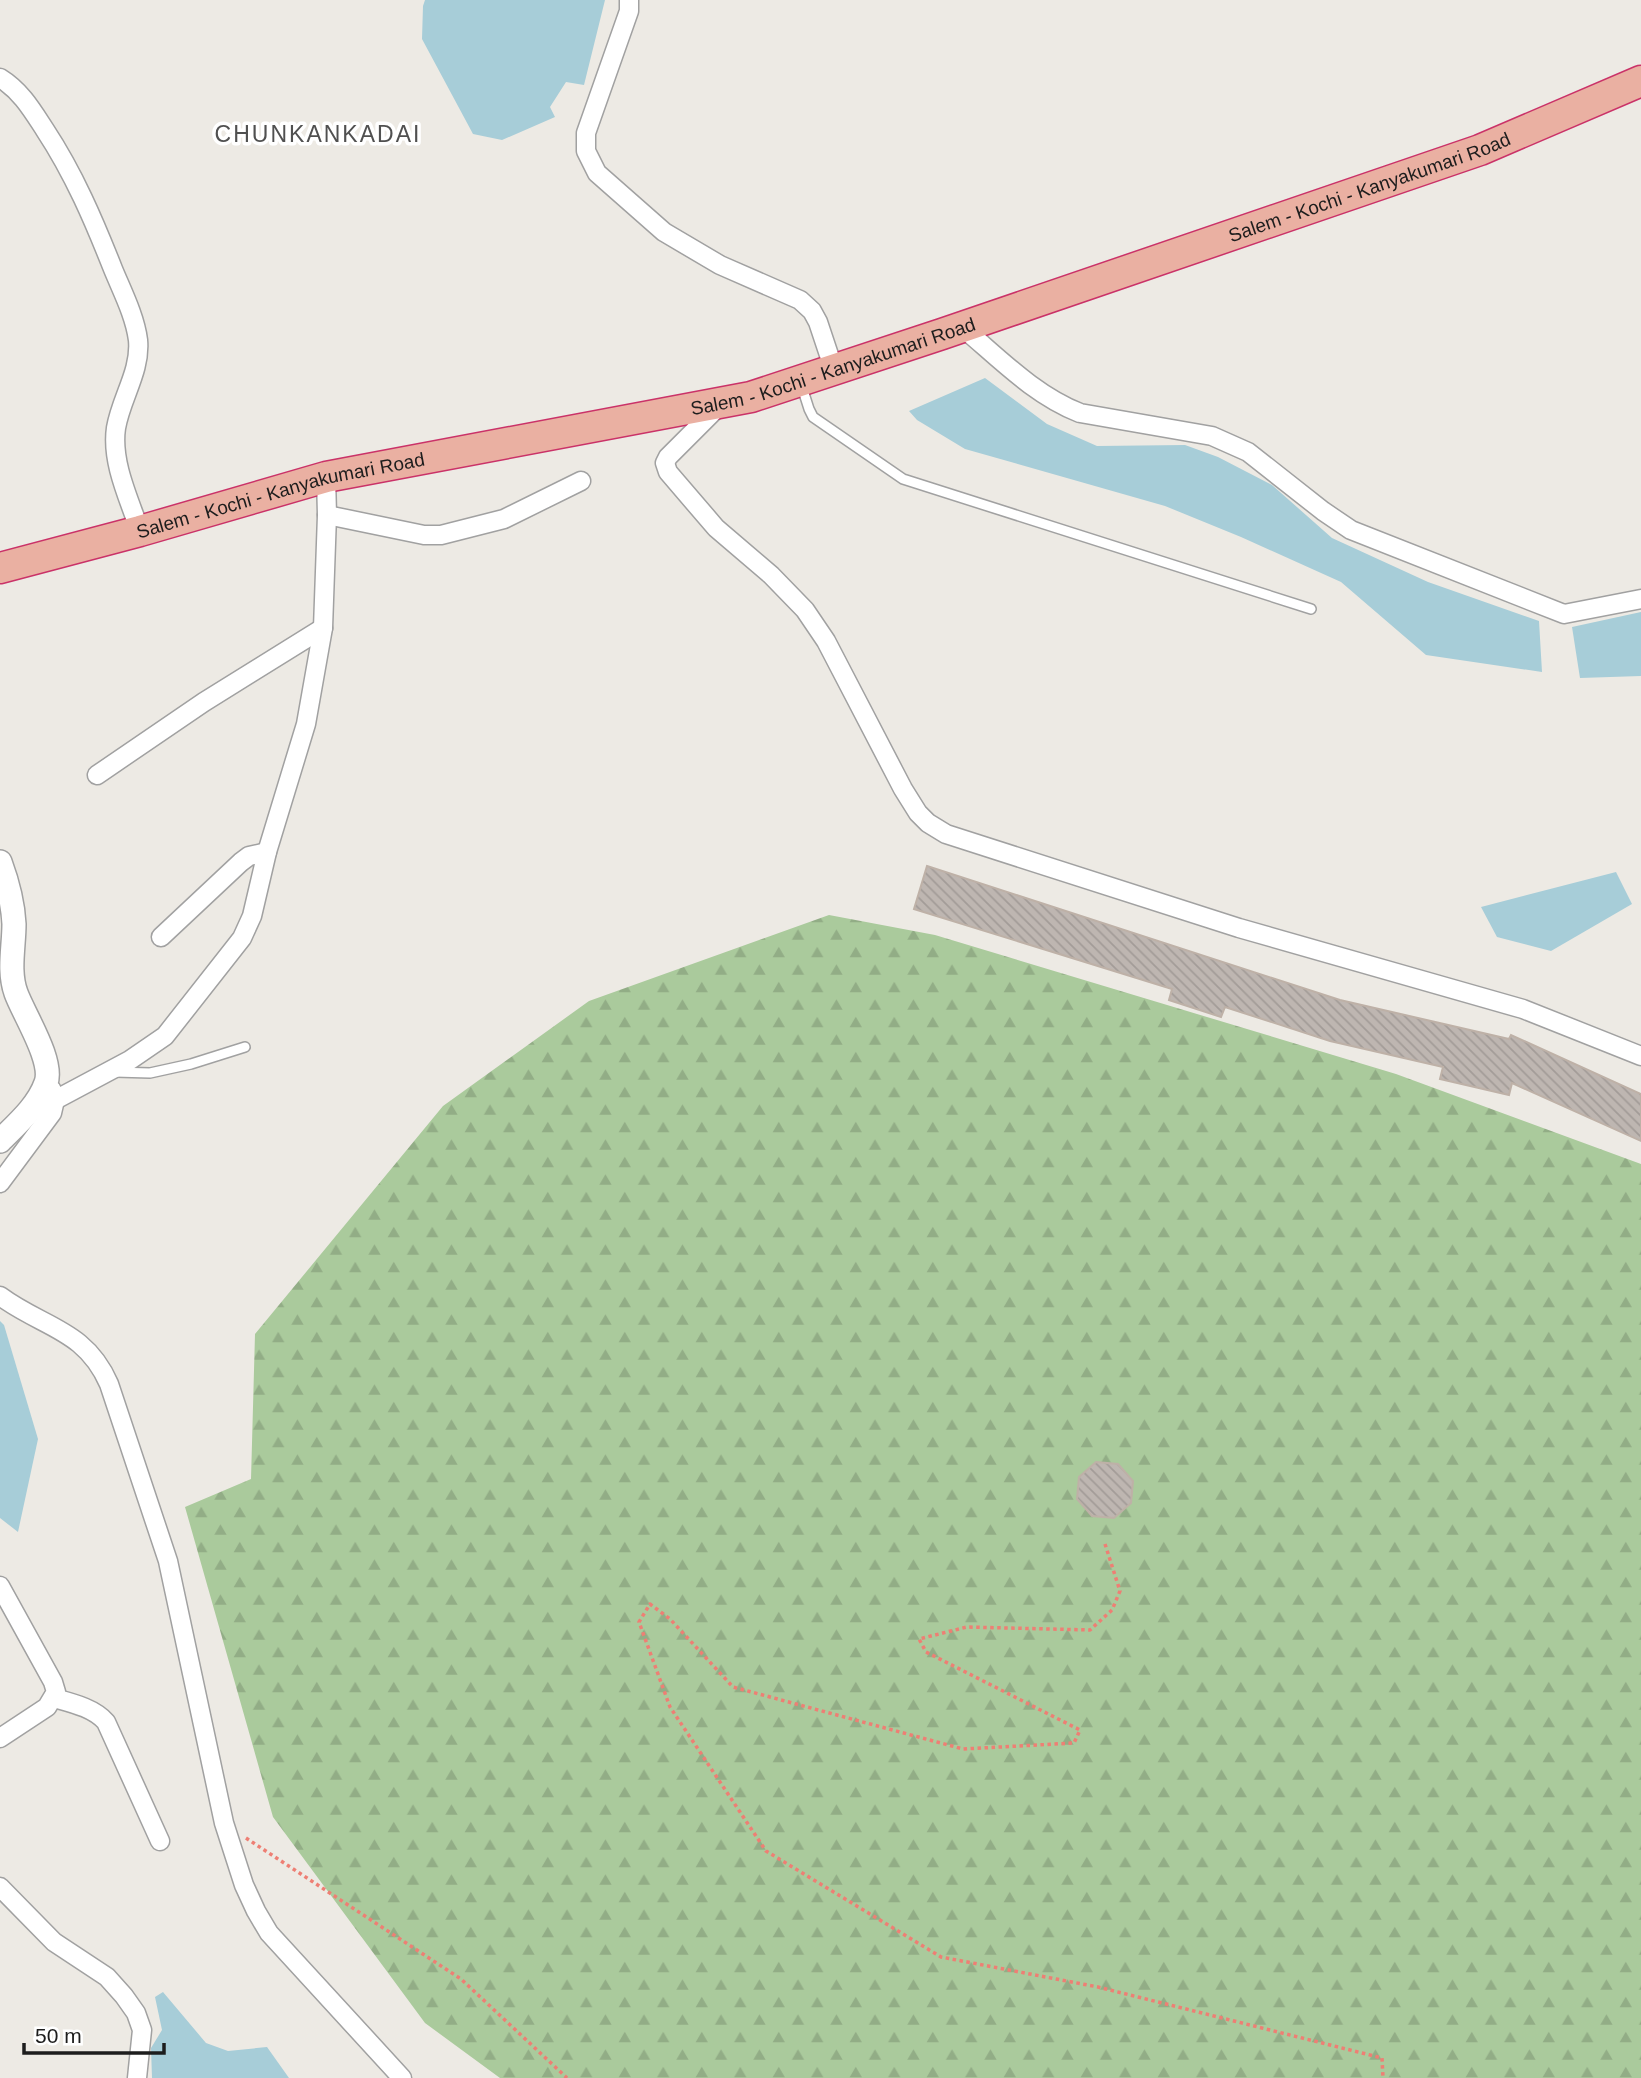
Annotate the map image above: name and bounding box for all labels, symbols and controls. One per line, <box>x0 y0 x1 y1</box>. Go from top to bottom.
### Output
district label: CHUNKANKADAI <box>215 121 421 147</box>
street label: Salem - Kochi - Kanyakumari Road <box>1226 128 1513 246</box>
street label: Salem - Kochi - Kanyakumari Road <box>689 313 978 419</box>
street label: Salem - Kochi - Kanyakumari Road <box>134 448 426 542</box>
scale bar <box>24 2011 164 2056</box>
text: 50 m <box>35 2024 82 2047</box>

